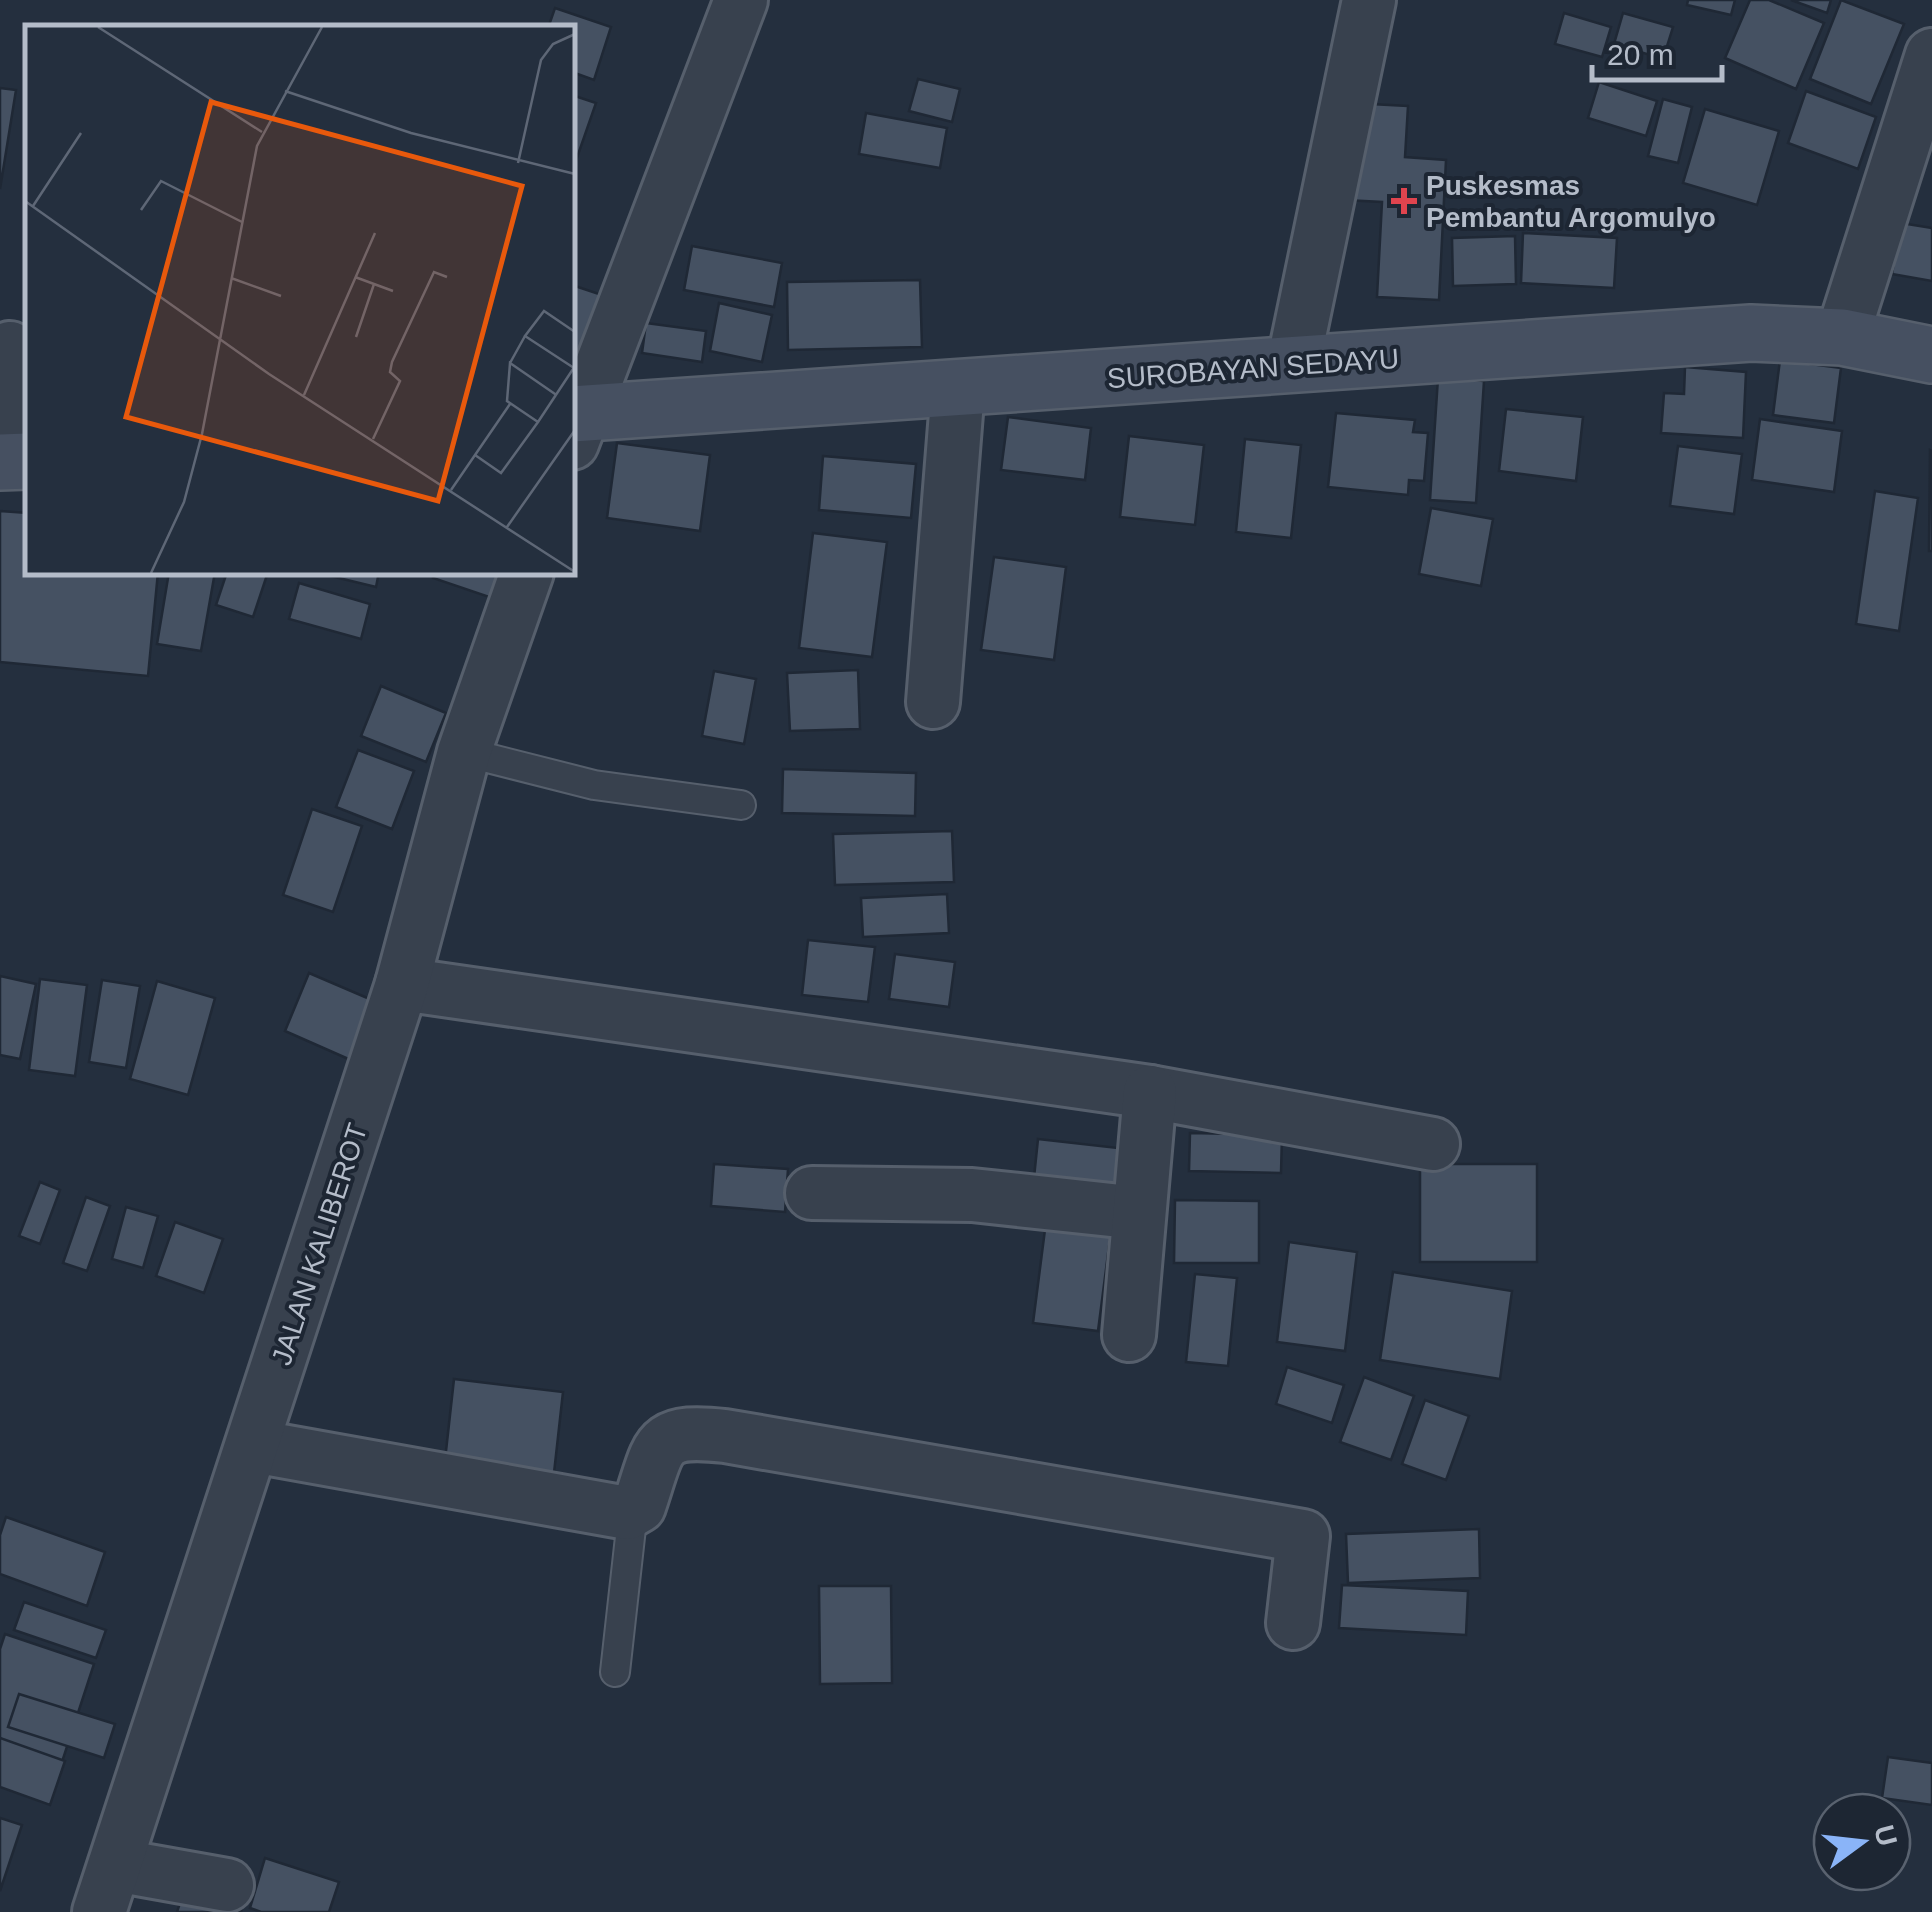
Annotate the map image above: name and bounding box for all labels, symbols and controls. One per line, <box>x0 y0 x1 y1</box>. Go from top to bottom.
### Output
scale bar <box>1592 20 1722 82</box>
inset map <box>25 25 575 575</box>
text: 20 m <box>1607 38 1674 71</box>
place label: Puskesmas Pembantu Argomulyo <box>1426 170 1716 233</box>
marker: Puskesmas Pembantu Argomulyo <box>1391 188 1417 214</box>
street label: SUROBAYAN SEDAYU <box>1106 343 1400 394</box>
street label: JALAN KALIBEROT <box>266 1119 373 1369</box>
north arrow <box>1812 1792 1912 1892</box>
text: U <box>1868 1822 1903 1849</box>

